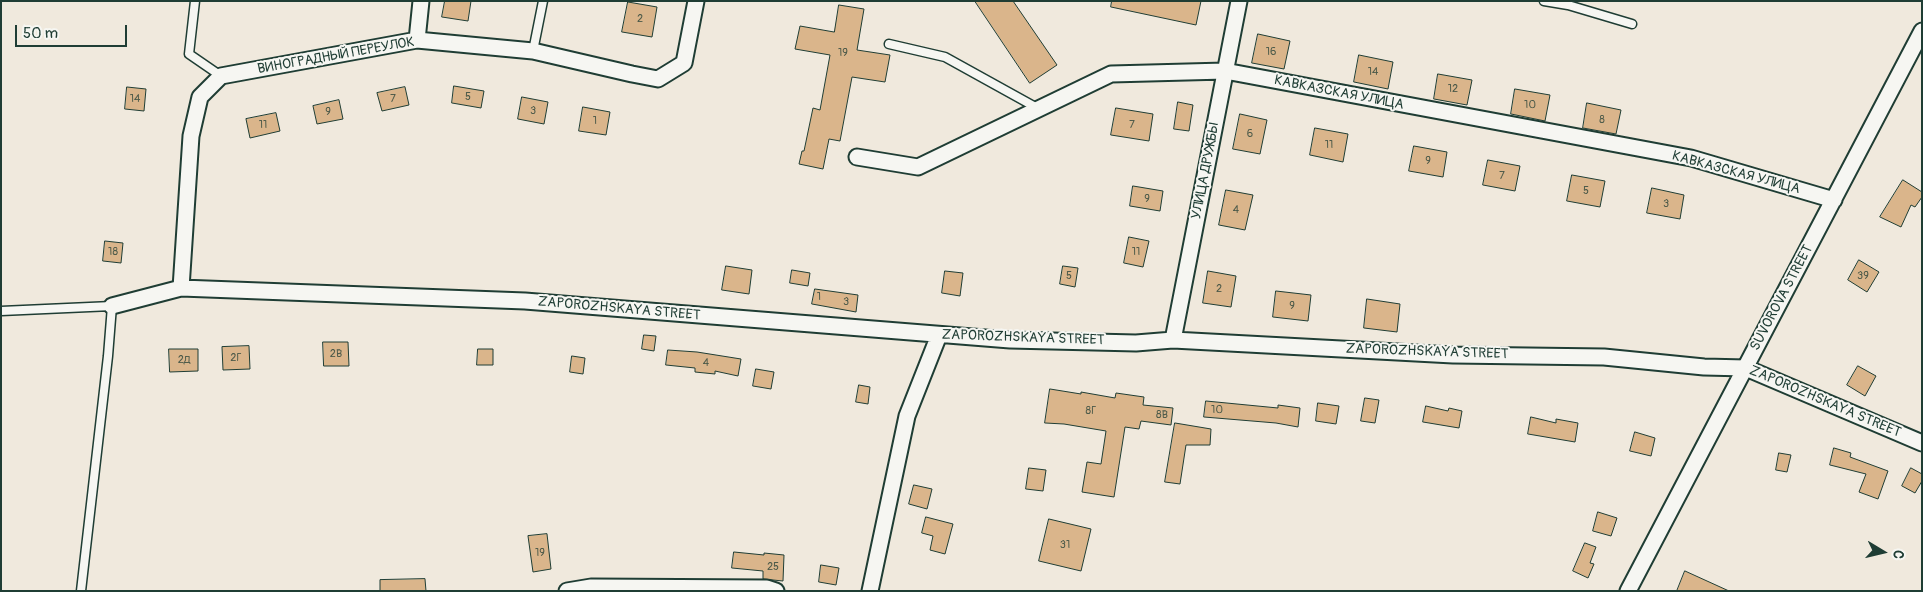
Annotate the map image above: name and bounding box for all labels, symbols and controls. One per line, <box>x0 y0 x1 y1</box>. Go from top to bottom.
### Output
house number: 2 <box>637 12 643 26</box>
scale bar <box>18 15 130 47</box>
text: 50 m <box>23 24 58 43</box>
street label: ВИНОГРАДНЫЙ ПЕРЕУЛОК <box>256 34 416 78</box>
house number: 16 <box>1266 45 1276 59</box>
house number: 19 <box>838 46 848 60</box>
house number: 14 <box>1368 65 1378 79</box>
street label: КАВКАЗСКАЯ УЛИЦА <box>1273 72 1405 114</box>
house number: 12 <box>1448 82 1458 96</box>
house number: 5 <box>465 90 471 104</box>
house number: 14 <box>130 92 140 106</box>
house number: 7 <box>390 92 396 106</box>
house number: 10 <box>1524 98 1536 112</box>
house number: 3 <box>530 104 536 118</box>
house number: 9 <box>325 105 331 119</box>
house number: 8 <box>1599 113 1605 127</box>
house number: 1 <box>593 114 597 128</box>
house number: 11 <box>259 118 267 132</box>
house number: 7 <box>1129 118 1135 132</box>
street label: УЛИЦА ДРУЖБЫ <box>1188 121 1224 221</box>
house number: 6 <box>1247 127 1253 141</box>
house number: 11 <box>1325 138 1333 152</box>
street label: КАВКАЗСКАЯ УЛИЦА <box>1670 148 1802 198</box>
house number: 9 <box>1425 154 1431 168</box>
house number: 7 <box>1499 169 1505 183</box>
house number: 5 <box>1583 184 1589 198</box>
house number: 9 <box>1144 192 1150 206</box>
house number: 3 <box>1663 197 1669 211</box>
house number: 4 <box>1233 203 1239 217</box>
street label: SUVOROVA STREET <box>1747 242 1817 354</box>
house number: 18 <box>108 245 118 259</box>
house number: 11 <box>1132 245 1140 259</box>
house number: 5 <box>1066 269 1072 283</box>
house number: 39 <box>1857 269 1869 283</box>
house number: 2 <box>1216 282 1222 296</box>
house number: 1 <box>817 290 821 304</box>
street label: ZAPOROZHSKAYA STREET <box>537 294 701 324</box>
house number: 3 <box>843 295 849 309</box>
house number: 9 <box>1289 299 1295 313</box>
street label: ZAPOROZHSKAYA STREET <box>941 327 1105 349</box>
street label: ZAPOROZHSKAYA STREET <box>1345 341 1509 363</box>
house number: 2В <box>330 347 342 361</box>
house number: 2Г <box>230 351 242 365</box>
house number: 2Д <box>178 353 190 367</box>
house number: 4 <box>703 356 709 370</box>
street label: ZAPOROZHSKAYA STREET <box>1747 362 1903 442</box>
house number: 10 <box>1211 403 1223 417</box>
house number: 8Г <box>1086 404 1096 418</box>
house number: 8В <box>1156 408 1168 422</box>
north arrow <box>1858 527 1908 577</box>
house number: 31 <box>1060 538 1070 552</box>
house number: 19 <box>535 546 545 560</box>
text: С <box>1889 549 1907 560</box>
house number: 25 <box>767 560 779 574</box>

